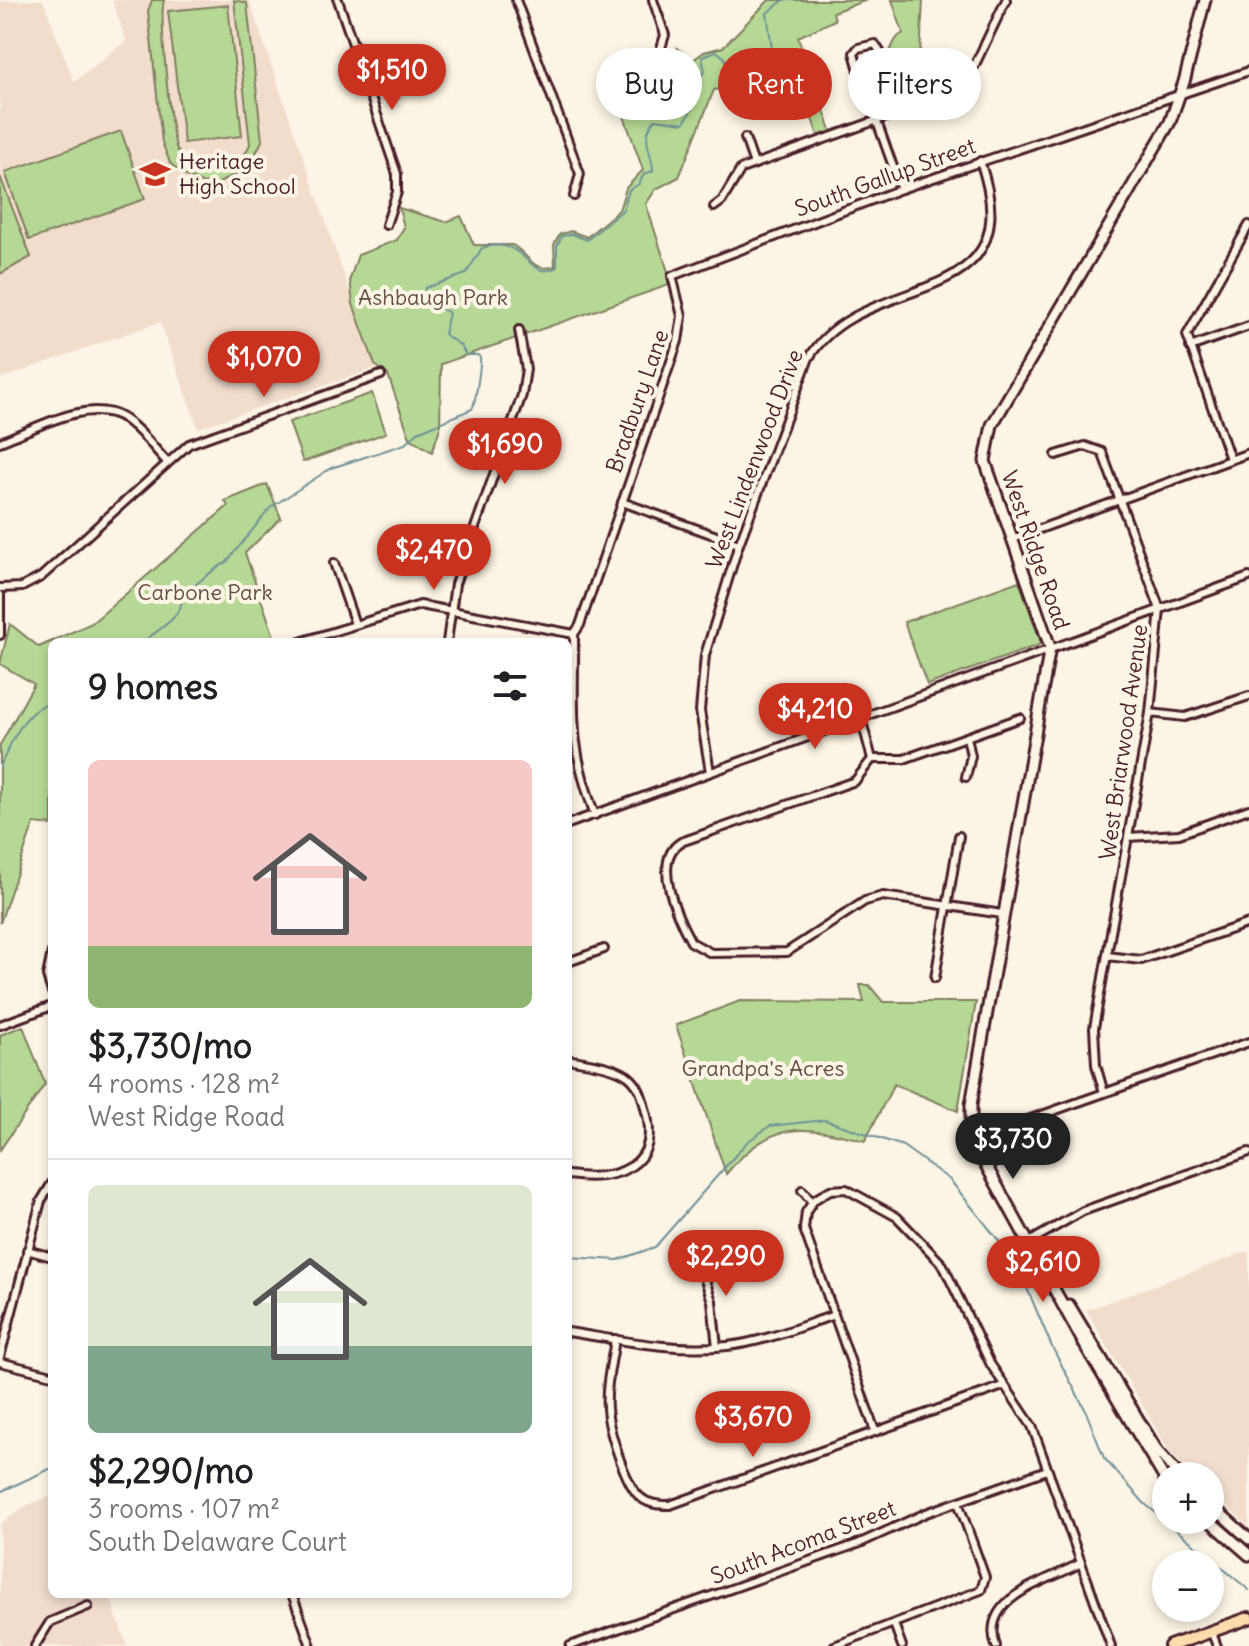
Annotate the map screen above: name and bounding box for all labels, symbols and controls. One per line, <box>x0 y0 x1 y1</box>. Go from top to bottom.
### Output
pin: $1,510 <box>327 44 457 112</box>
chip: Buy <box>596 48 702 120</box>
chip: Rent <box>718 48 832 120</box>
chip: Filters <box>848 48 981 120</box>
text: $1,510 <box>356 53 428 86</box>
street label: South Gallup Street <box>791 131 979 223</box>
place label: Heritage High School <box>179 147 296 200</box>
school or university icon: Heritage High School <box>138 157 172 191</box>
park label: Ashbaugh Park <box>358 283 508 311</box>
street label: Bradbury Lane <box>599 326 675 476</box>
pin: $1,070 <box>199 331 329 399</box>
text: $1,070 <box>226 340 302 373</box>
street label: West Lindenwood Drive <box>699 345 809 573</box>
pin: $1,690 <box>440 418 570 486</box>
text: $1,690 <box>467 427 543 460</box>
street label: West Ridge Road <box>996 467 1076 633</box>
pin: $2,470 <box>369 524 499 592</box>
text: $2,470 <box>395 533 473 566</box>
park label: Carbone Park <box>137 578 273 606</box>
street label: West Briarwood Avenue <box>1093 622 1153 862</box>
icon: filters <box>488 664 532 708</box>
text: 9 homes <box>88 665 218 708</box>
pin: $4,210 <box>750 683 880 751</box>
text: $4,210 <box>777 692 853 725</box>
icon: home <box>238 812 382 956</box>
text: $3,730/mo <box>88 1024 252 1067</box>
park label: Grandpa's Acres <box>682 1054 844 1082</box>
text: 4 rooms · 128 m² <box>88 1067 280 1100</box>
text: West Ridge Road <box>88 1100 285 1133</box>
pin: $3,730 <box>948 1113 1078 1181</box>
text: $3,730 <box>973 1122 1053 1155</box>
pin: $2,290 <box>661 1230 791 1298</box>
pin: $2,610 <box>978 1236 1108 1304</box>
icon: home <box>238 1237 382 1381</box>
text: $2,290 <box>686 1239 766 1272</box>
text: $2,610 <box>1005 1245 1081 1278</box>
pin: $3,670 <box>688 1391 818 1459</box>
text: $3,670 <box>713 1400 793 1433</box>
text: $2,290/mo <box>88 1449 254 1492</box>
map controls <box>1152 1462 1224 1622</box>
button: + <box>1152 1462 1224 1534</box>
text: 3 rooms · 107 m² <box>88 1492 280 1525</box>
street label: South Acoma Street <box>706 1494 900 1590</box>
text: South Delaware Court <box>88 1525 347 1558</box>
button: − <box>1152 1550 1224 1622</box>

